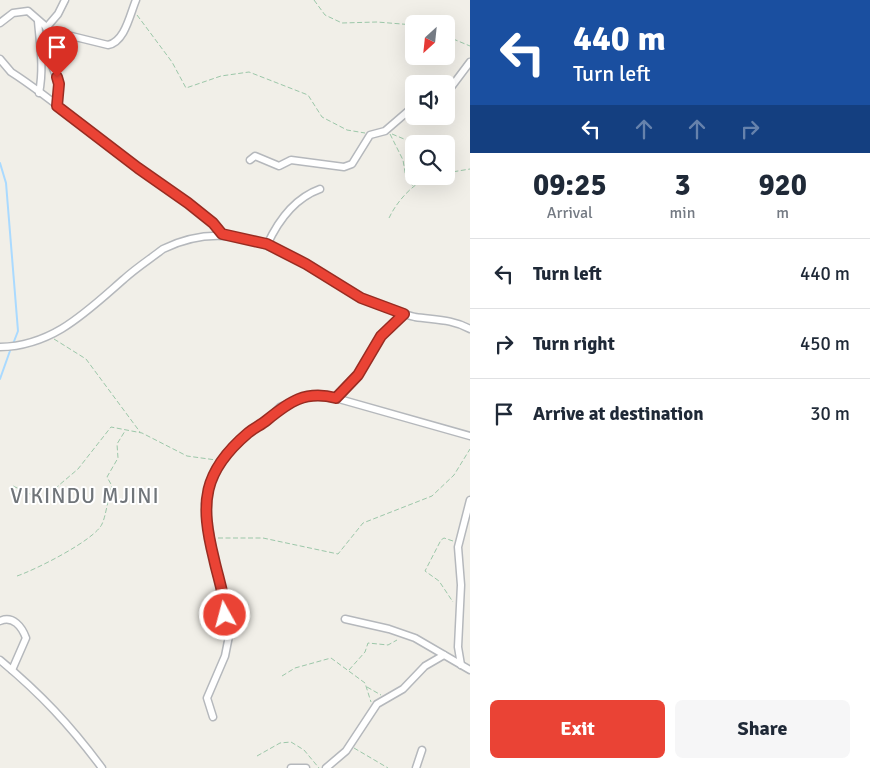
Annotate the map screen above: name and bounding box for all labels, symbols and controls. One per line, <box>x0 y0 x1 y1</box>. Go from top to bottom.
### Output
north arrow <box>405 15 455 65</box>
map controls <box>405 15 455 185</box>
text: 440 m <box>573 17 666 60</box>
icon: left <box>490 20 555 85</box>
pin <box>36 26 78 77</box>
icon: arrive <box>43 33 71 61</box>
text: Turn left <box>573 60 651 87</box>
button: sound <box>405 75 455 125</box>
icon: left <box>577 115 605 143</box>
icon: ahead <box>630 115 658 143</box>
icon: ahead <box>683 115 711 143</box>
icon: right <box>736 115 764 143</box>
button: search <box>405 135 455 185</box>
text: 09:25 <box>533 167 607 204</box>
text: 3 <box>674 167 691 204</box>
text: 920 <box>758 167 807 204</box>
text: Arrival <box>547 203 593 223</box>
text: min <box>670 203 695 223</box>
text: m <box>776 203 789 223</box>
icon: left <box>490 260 518 288</box>
text: Turn left <box>533 262 602 286</box>
text: 440 m <box>800 262 850 286</box>
icon: right <box>490 330 518 358</box>
text: Turn right <box>533 332 615 356</box>
text: 450 m <box>800 332 850 356</box>
icon: arrive <box>490 400 518 428</box>
text: Arrive at destination <box>533 402 704 426</box>
text: 30 m <box>810 402 850 426</box>
district label: VIKINDU MJINI <box>10 483 160 509</box>
position arrow <box>198 588 250 640</box>
button: Exit <box>490 700 665 758</box>
button: Share <box>675 700 850 758</box>

